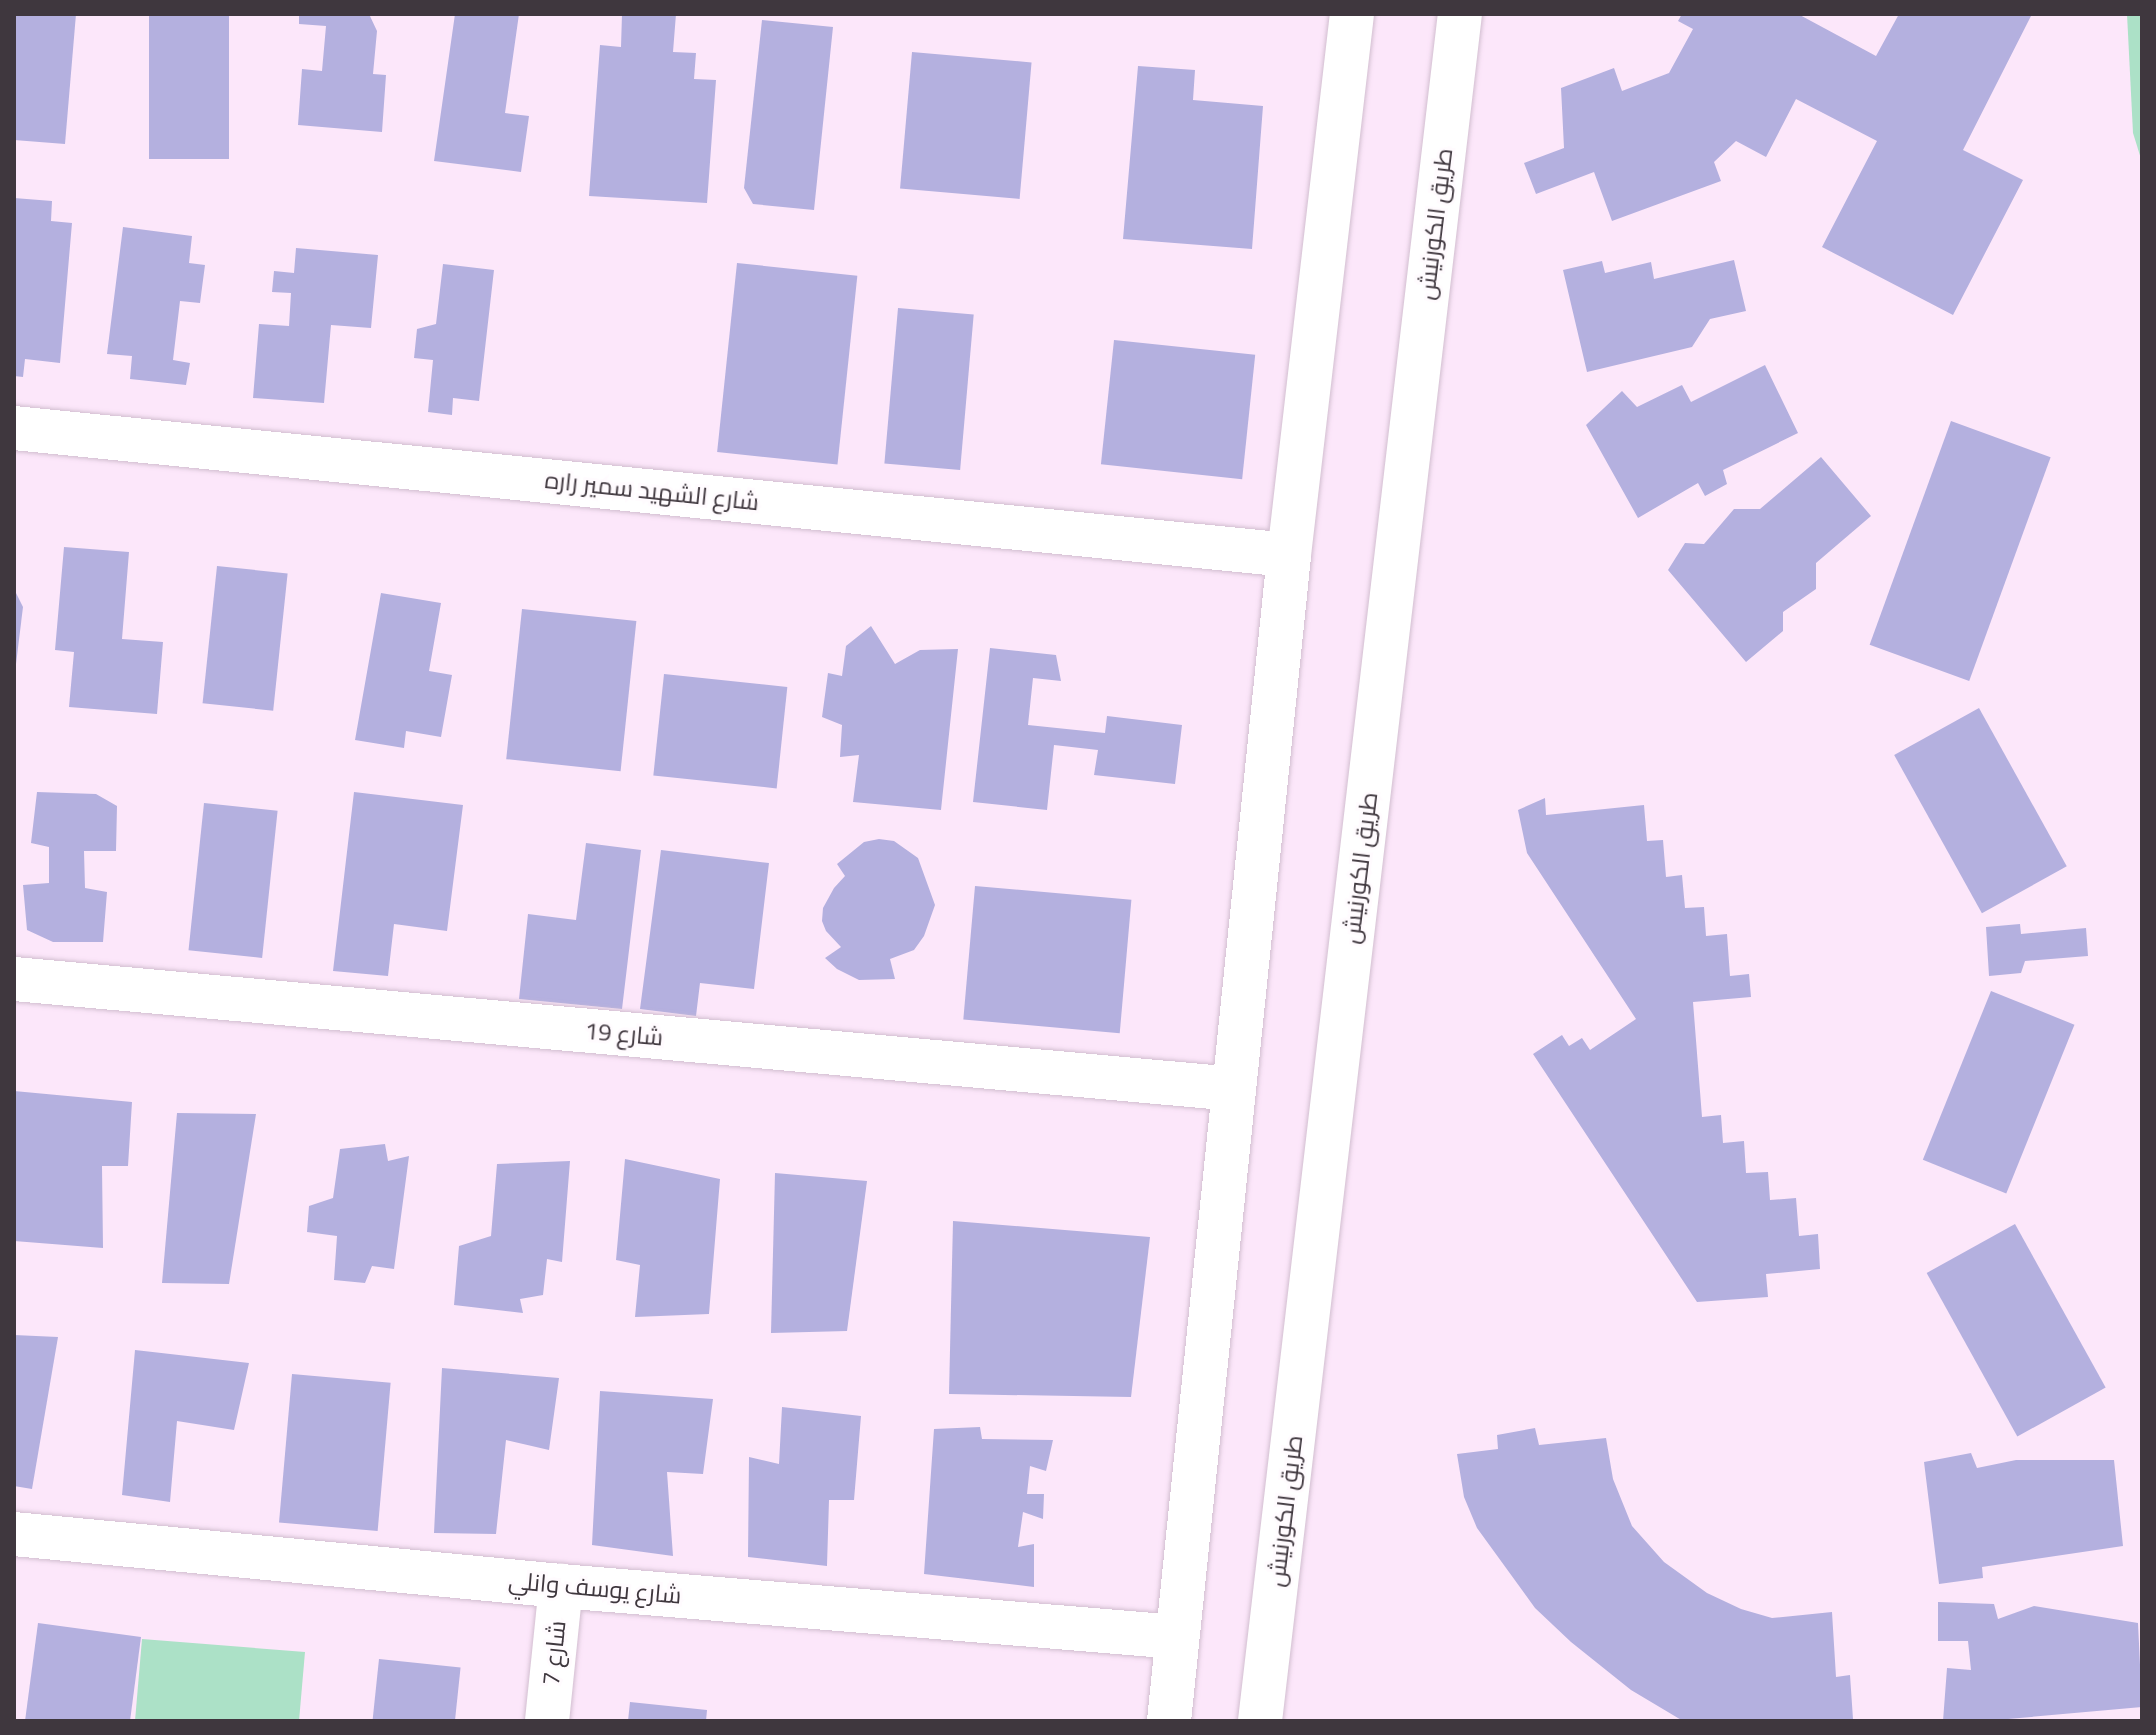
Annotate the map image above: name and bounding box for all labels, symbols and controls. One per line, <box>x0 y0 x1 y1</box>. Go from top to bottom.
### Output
street label: طريق الكورنيش <box>1411 147 1459 301</box>
street label: شارع الشهيد سمير راره <box>544 465 760 517</box>
street label: طريق الكورنيش <box>1336 791 1384 945</box>
street label: شارع 19 <box>584 1016 664 1052</box>
street label: طريق الكورنيش <box>1261 1434 1309 1588</box>
street label: شارع يوسف وانلي <box>507 1566 683 1610</box>
street label: شارع 7 <box>536 1619 572 1687</box>

